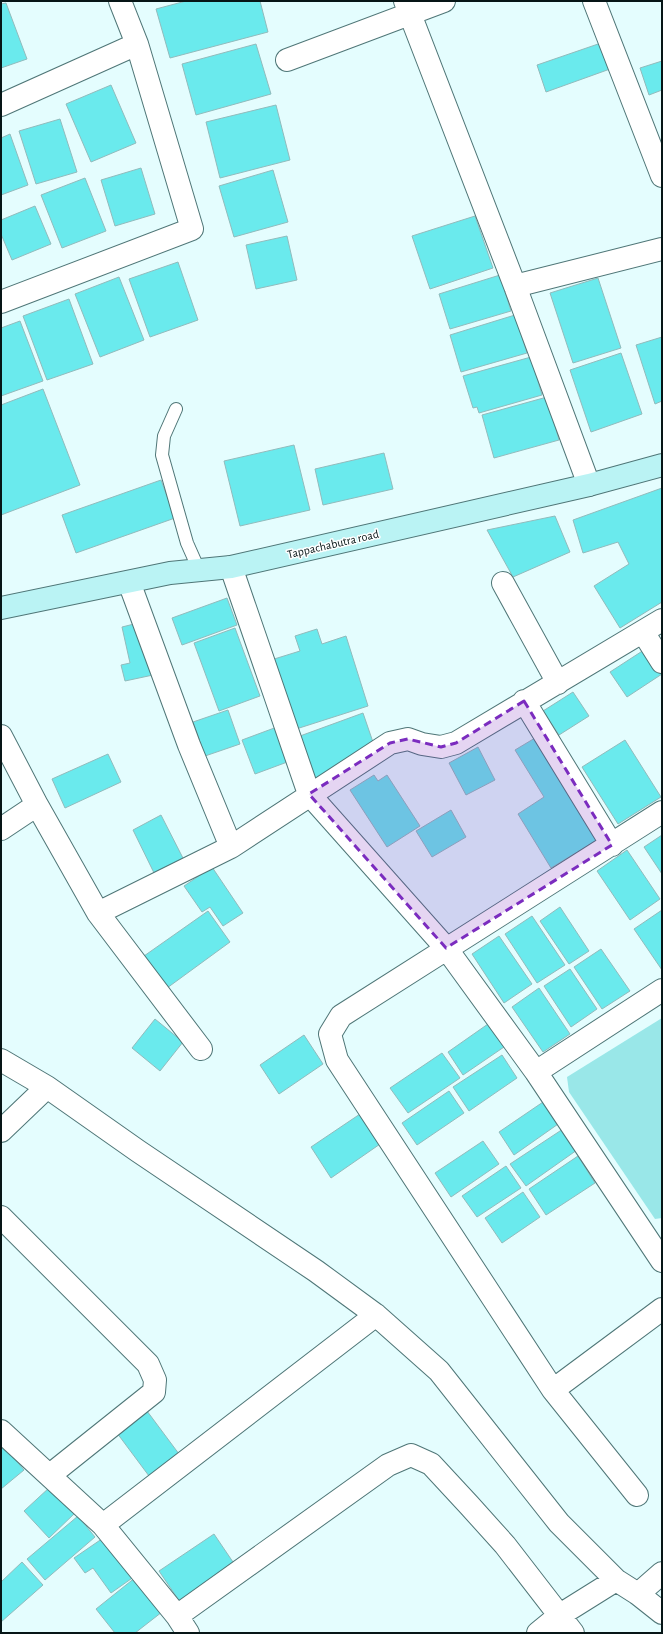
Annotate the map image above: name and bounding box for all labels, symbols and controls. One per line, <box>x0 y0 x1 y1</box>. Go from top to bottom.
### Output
street label: Tappachabutra road <box>286 528 380 560</box>

